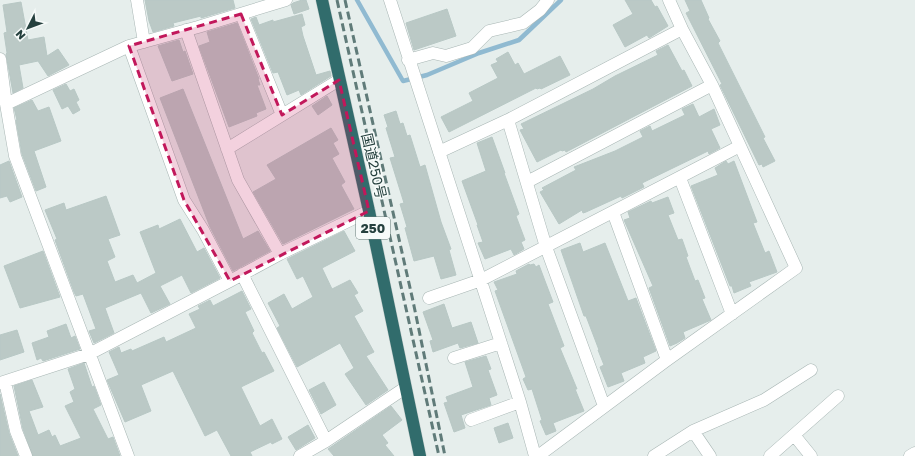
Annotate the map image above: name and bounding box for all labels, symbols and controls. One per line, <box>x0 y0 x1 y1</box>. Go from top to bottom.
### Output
north arrow <box>8 8 48 48</box>
text: N <box>13 28 28 42</box>
street label: 国道250号 <box>359 131 390 200</box>
road number: 250 <box>356 217 390 239</box>

